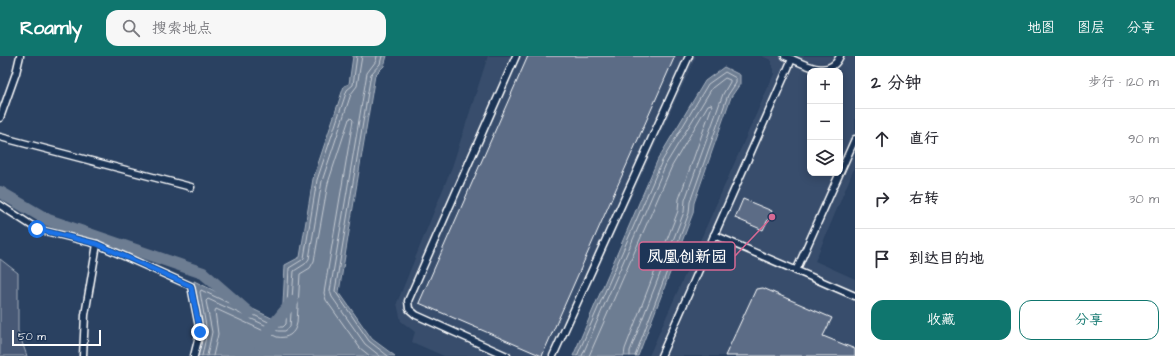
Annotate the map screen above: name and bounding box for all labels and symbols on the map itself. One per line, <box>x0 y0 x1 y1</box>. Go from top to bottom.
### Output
route start <box>28 220 46 238</box>
callout: 凤凰创新园 <box>639 242 735 270</box>
text: 凤凰创新园 <box>647 246 727 268</box>
route end <box>191 323 209 341</box>
scale bar <box>12 328 101 347</box>

